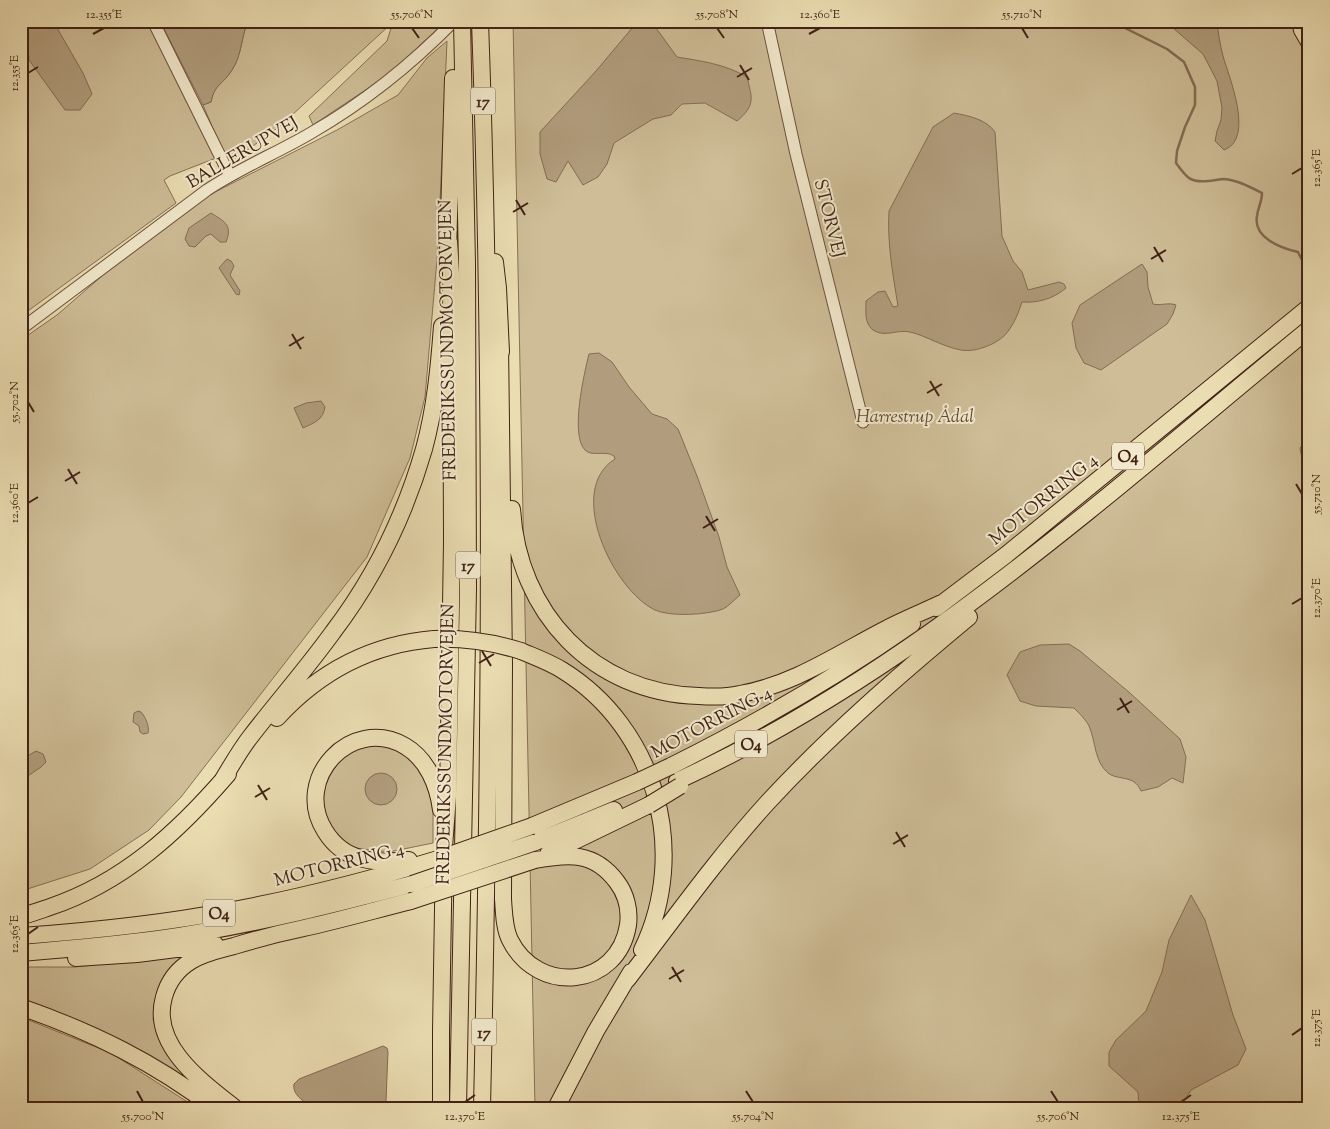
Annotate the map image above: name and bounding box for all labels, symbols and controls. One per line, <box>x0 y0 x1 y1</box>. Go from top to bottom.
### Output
text: 12.355°E <box>86 6 123 24</box>
text: 55.706°N <box>390 6 433 24</box>
text: 55.708°N <box>695 6 738 24</box>
text: 12.360°E <box>800 6 841 24</box>
text: 55.710°N <box>1001 6 1042 24</box>
text: 12.355°E <box>6 54 24 91</box>
road number: 17 <box>470 88 496 114</box>
street label: BALLERUPVEJ <box>182 111 304 196</box>
text: 12.365°E <box>1308 148 1326 187</box>
street label: STORVEJ <box>806 177 850 260</box>
street label: FREDERIKSSUNDMOTORVEJEN <box>434 199 464 481</box>
text: 55.702°N <box>6 381 24 424</box>
park label: Harrestrup Ådal <box>856 405 974 431</box>
road number: O4 <box>1112 442 1144 470</box>
street label: MOTORRING 4 <box>984 448 1104 553</box>
text: 55.710°N <box>1308 474 1326 515</box>
text: 12.360°E <box>6 482 24 523</box>
road number: 17 <box>456 552 480 578</box>
text: 12.370°E <box>1308 577 1326 618</box>
street label: FREDERIKSSUNDMOTORVEJEN <box>432 603 462 885</box>
street label: MOTORRING 4 <box>647 681 777 767</box>
road number: O4 <box>735 731 767 758</box>
street label: MOTORRING 4 <box>272 837 407 895</box>
road number: O4 <box>203 900 235 926</box>
text: 12.365°E <box>6 914 24 953</box>
text: 12.375°E <box>1308 1008 1326 1047</box>
road number: 17 <box>472 1019 496 1046</box>
text: 55.700°N <box>121 1108 165 1126</box>
text: 12.370°E <box>445 1108 486 1126</box>
text: 55.704°N <box>731 1108 774 1126</box>
text: 55.706°N <box>1036 1108 1079 1126</box>
text: 12.375°E <box>1162 1108 1201 1126</box>

